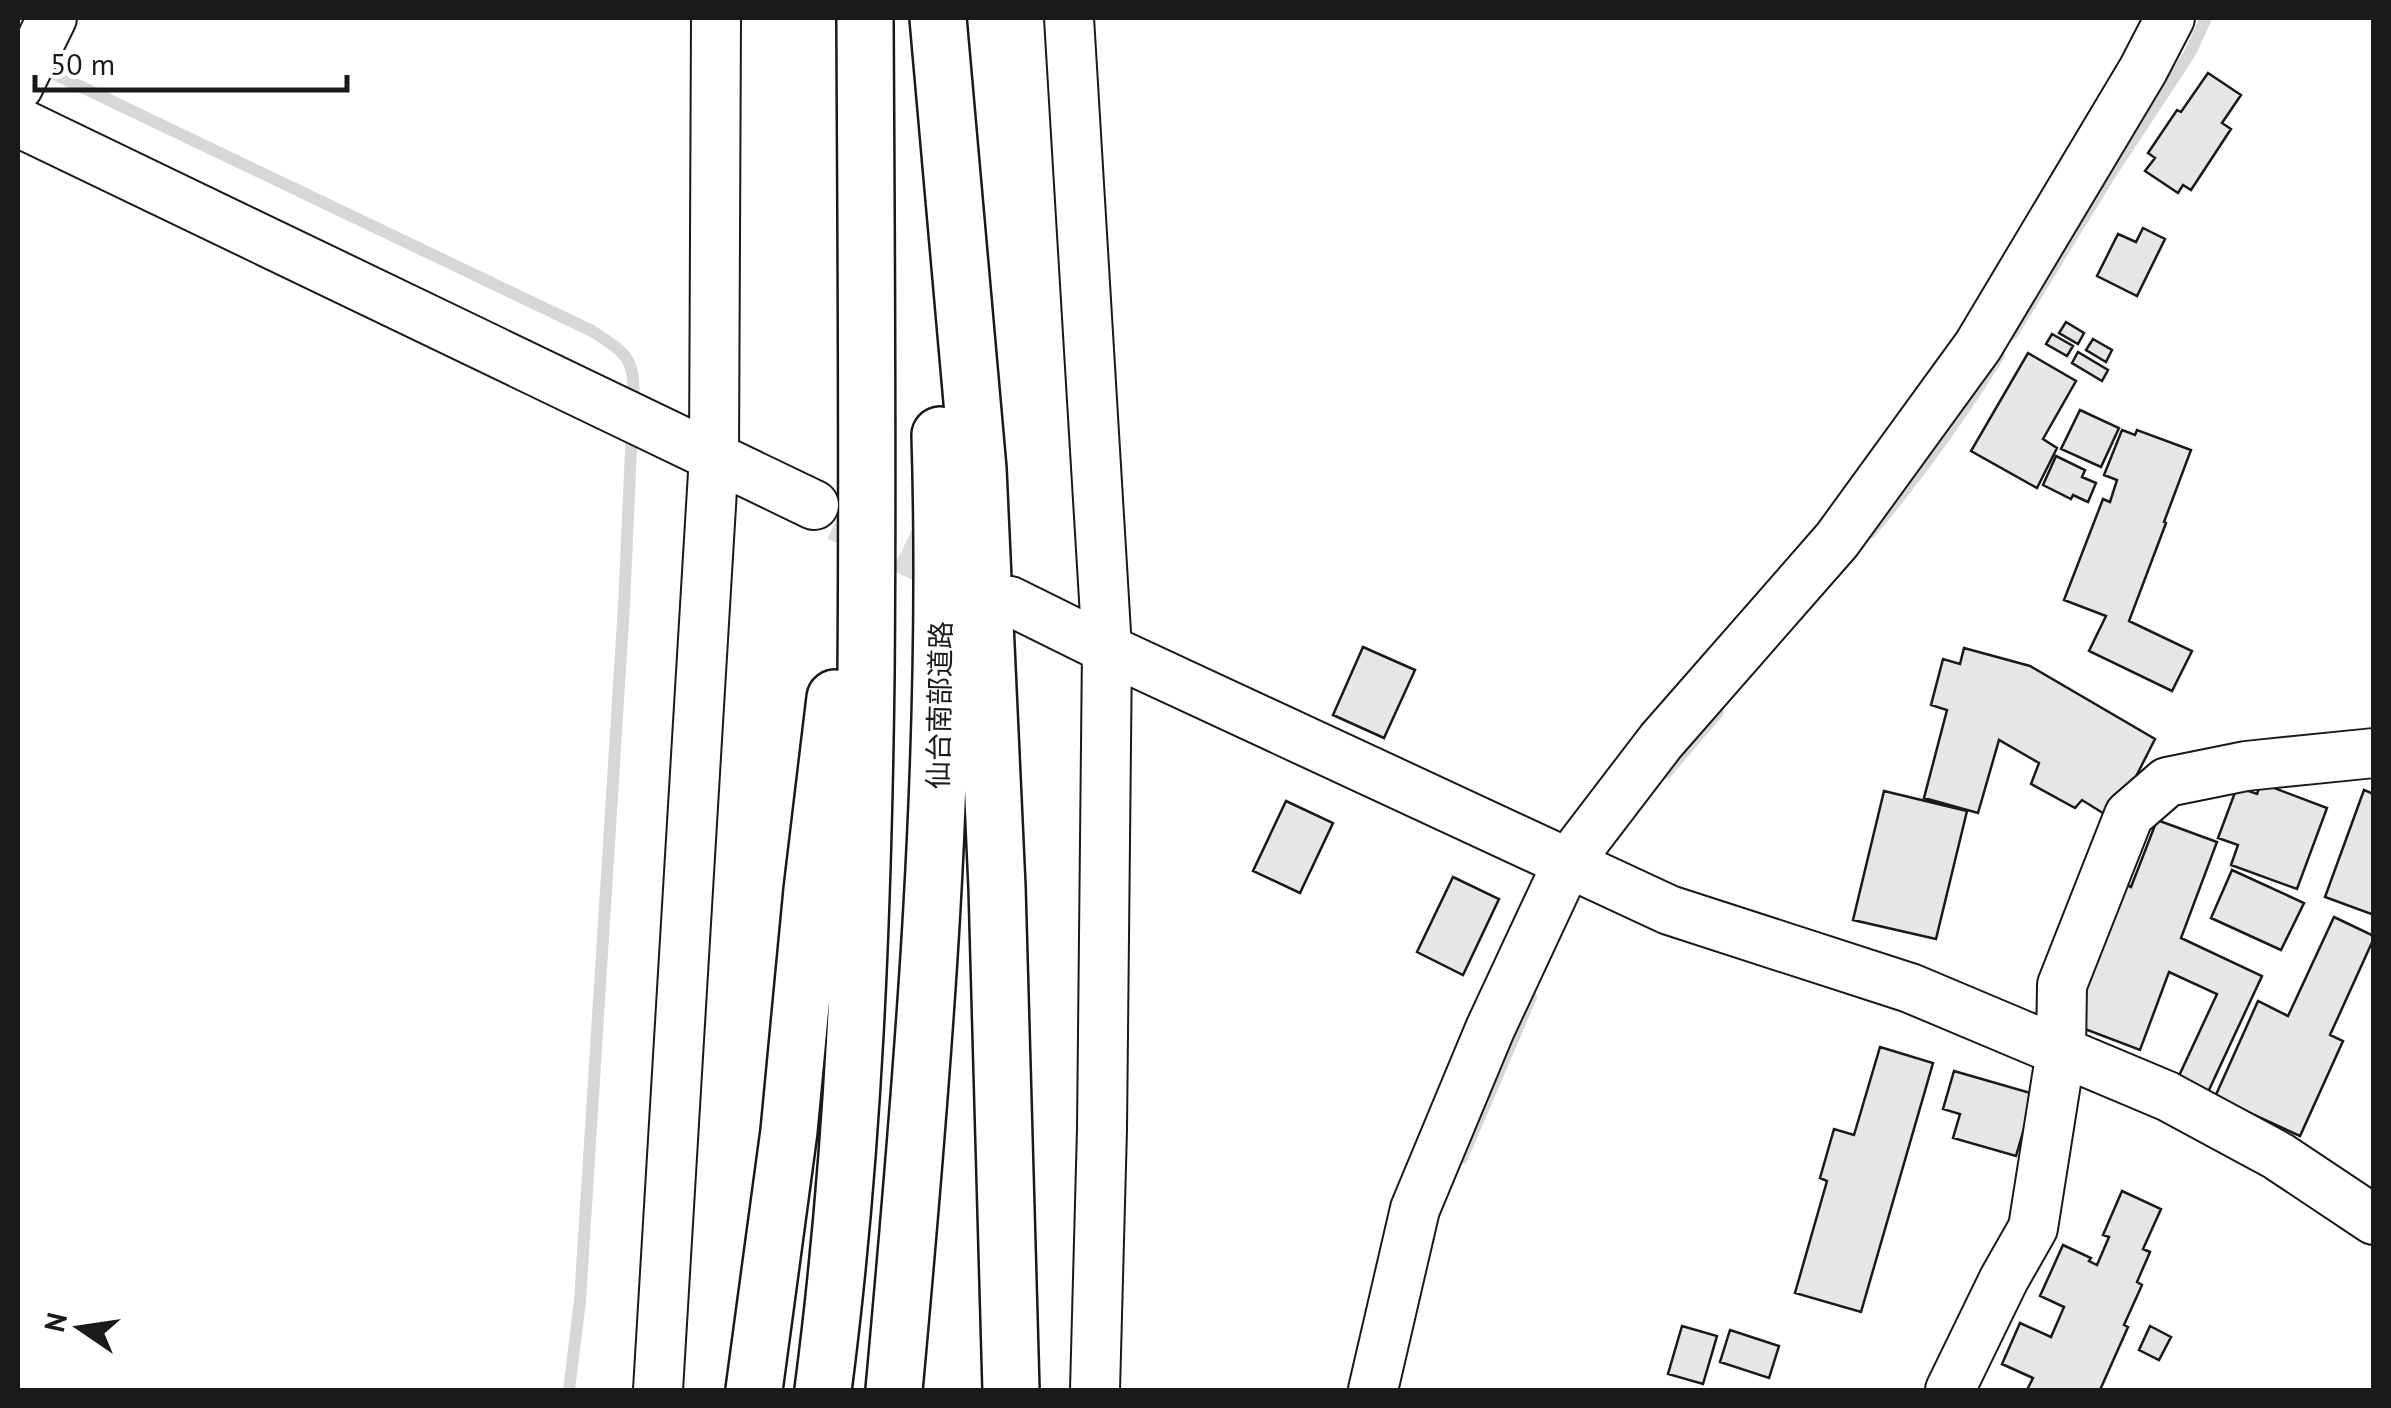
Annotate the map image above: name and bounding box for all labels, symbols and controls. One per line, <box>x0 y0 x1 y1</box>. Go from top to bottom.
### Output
scale bar <box>35 30 348 92</box>
text: 50 m <box>50 44 115 83</box>
street label: 仙台南部道路 <box>919 621 959 789</box>
north arrow <box>30 1278 130 1378</box>
text: N <box>35 1309 75 1335</box>

